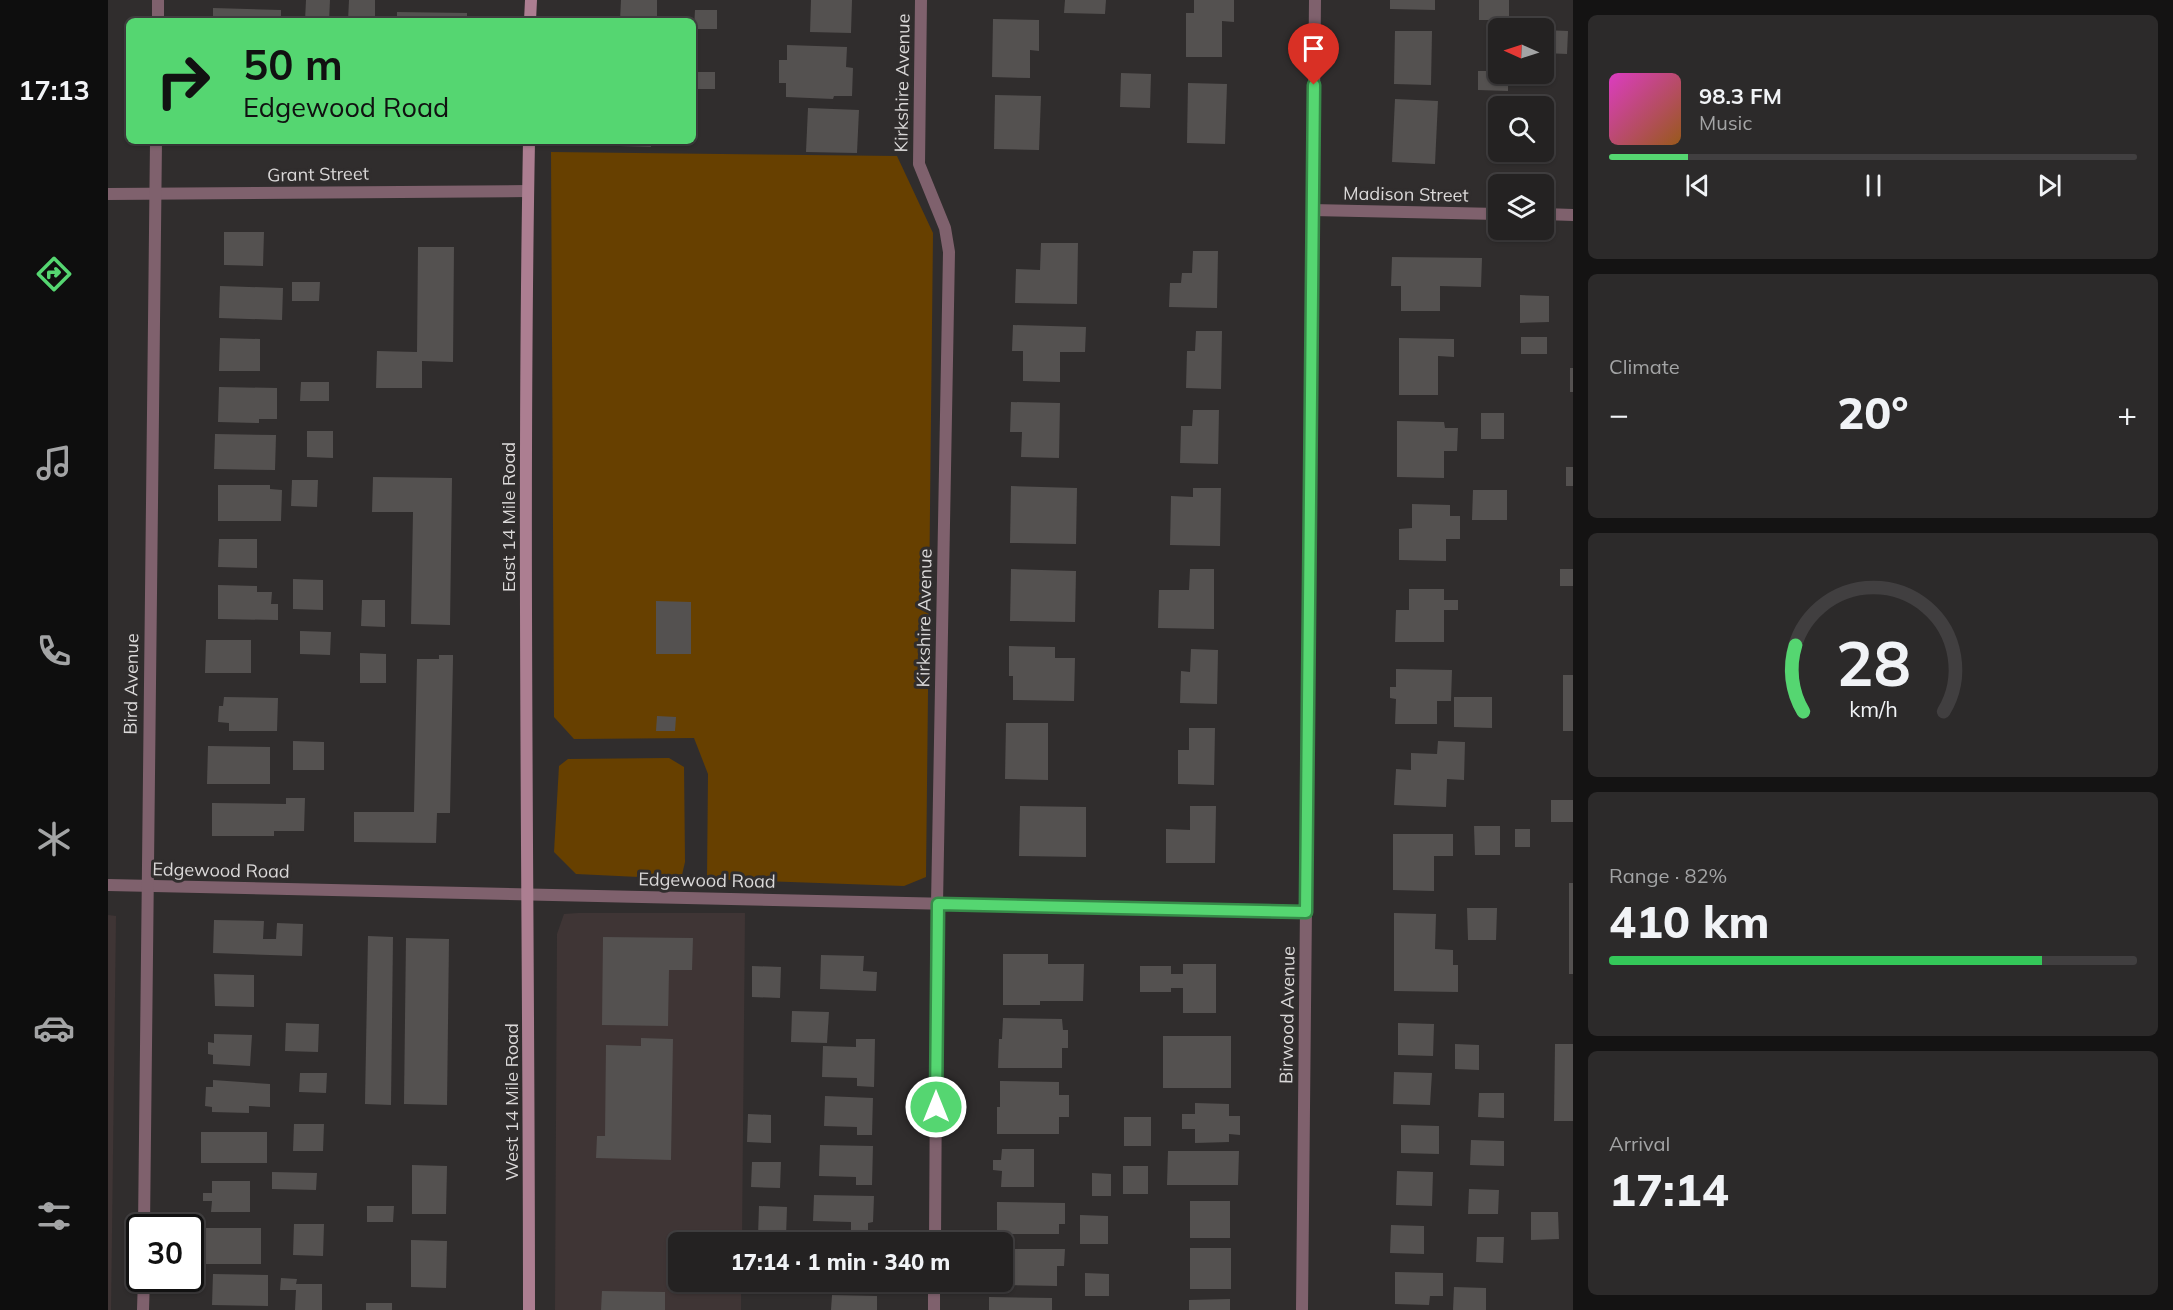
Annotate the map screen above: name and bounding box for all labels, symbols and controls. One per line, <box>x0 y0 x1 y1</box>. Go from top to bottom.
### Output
street label: Kirkshire Avenue <box>889 13 915 153</box>
north arrow <box>1488 18 1554 84</box>
map controls <box>1488 18 1554 240</box>
pin <box>1288 23 1339 85</box>
icon: arrive <box>1297 32 1330 65</box>
text: 50 m <box>243 38 343 91</box>
icon: right <box>144 42 222 120</box>
text: 17:13 <box>18 73 90 107</box>
text: 98.3 FM <box>1699 82 1782 110</box>
text: Edgewood Road <box>243 90 449 124</box>
button: search <box>1488 96 1554 162</box>
text: Music <box>1699 110 1752 135</box>
street label: Grant Street <box>267 162 369 186</box>
icon: previous <box>1681 169 1714 202</box>
icon: pause <box>1857 169 1890 202</box>
icon: next <box>2033 169 2066 202</box>
button: layers <box>1488 174 1554 240</box>
street label: Madison Street <box>1343 181 1469 207</box>
icon: directions <box>33 253 75 295</box>
text: Climate <box>1609 354 1680 379</box>
text: 20° <box>1837 384 1909 440</box>
text: − <box>1609 393 1629 434</box>
text: + <box>2117 393 2137 434</box>
icon: music <box>33 442 75 484</box>
street label: East 14 Mile Road <box>497 442 520 592</box>
street label: Kirkshire Avenue <box>911 548 937 688</box>
text: 28 <box>1836 623 1910 702</box>
icon: phone <box>33 630 75 672</box>
street label: Bird Avenue <box>119 633 143 735</box>
text: km/h <box>1849 695 1897 722</box>
icon: climate <box>33 818 75 860</box>
street label: Edgewood Road <box>152 857 290 883</box>
text: Range · 82% <box>1609 863 1727 888</box>
street label: Edgewood Road <box>638 867 776 893</box>
text: 410 km <box>1609 893 1770 949</box>
street label: Birwood Avenue <box>1274 946 1300 1084</box>
icon: car <box>33 1007 75 1049</box>
street label: West 14 Mile Road <box>500 1023 523 1181</box>
position arrow <box>904 1075 968 1139</box>
text: Arrival <box>1609 1131 1670 1156</box>
text: 17:14 <box>1609 1161 1729 1217</box>
icon: filters <box>33 1195 75 1237</box>
speed limit sign: 30 <box>126 1214 204 1292</box>
text: 17:14 · 1 min · 340 m <box>731 1248 950 1276</box>

